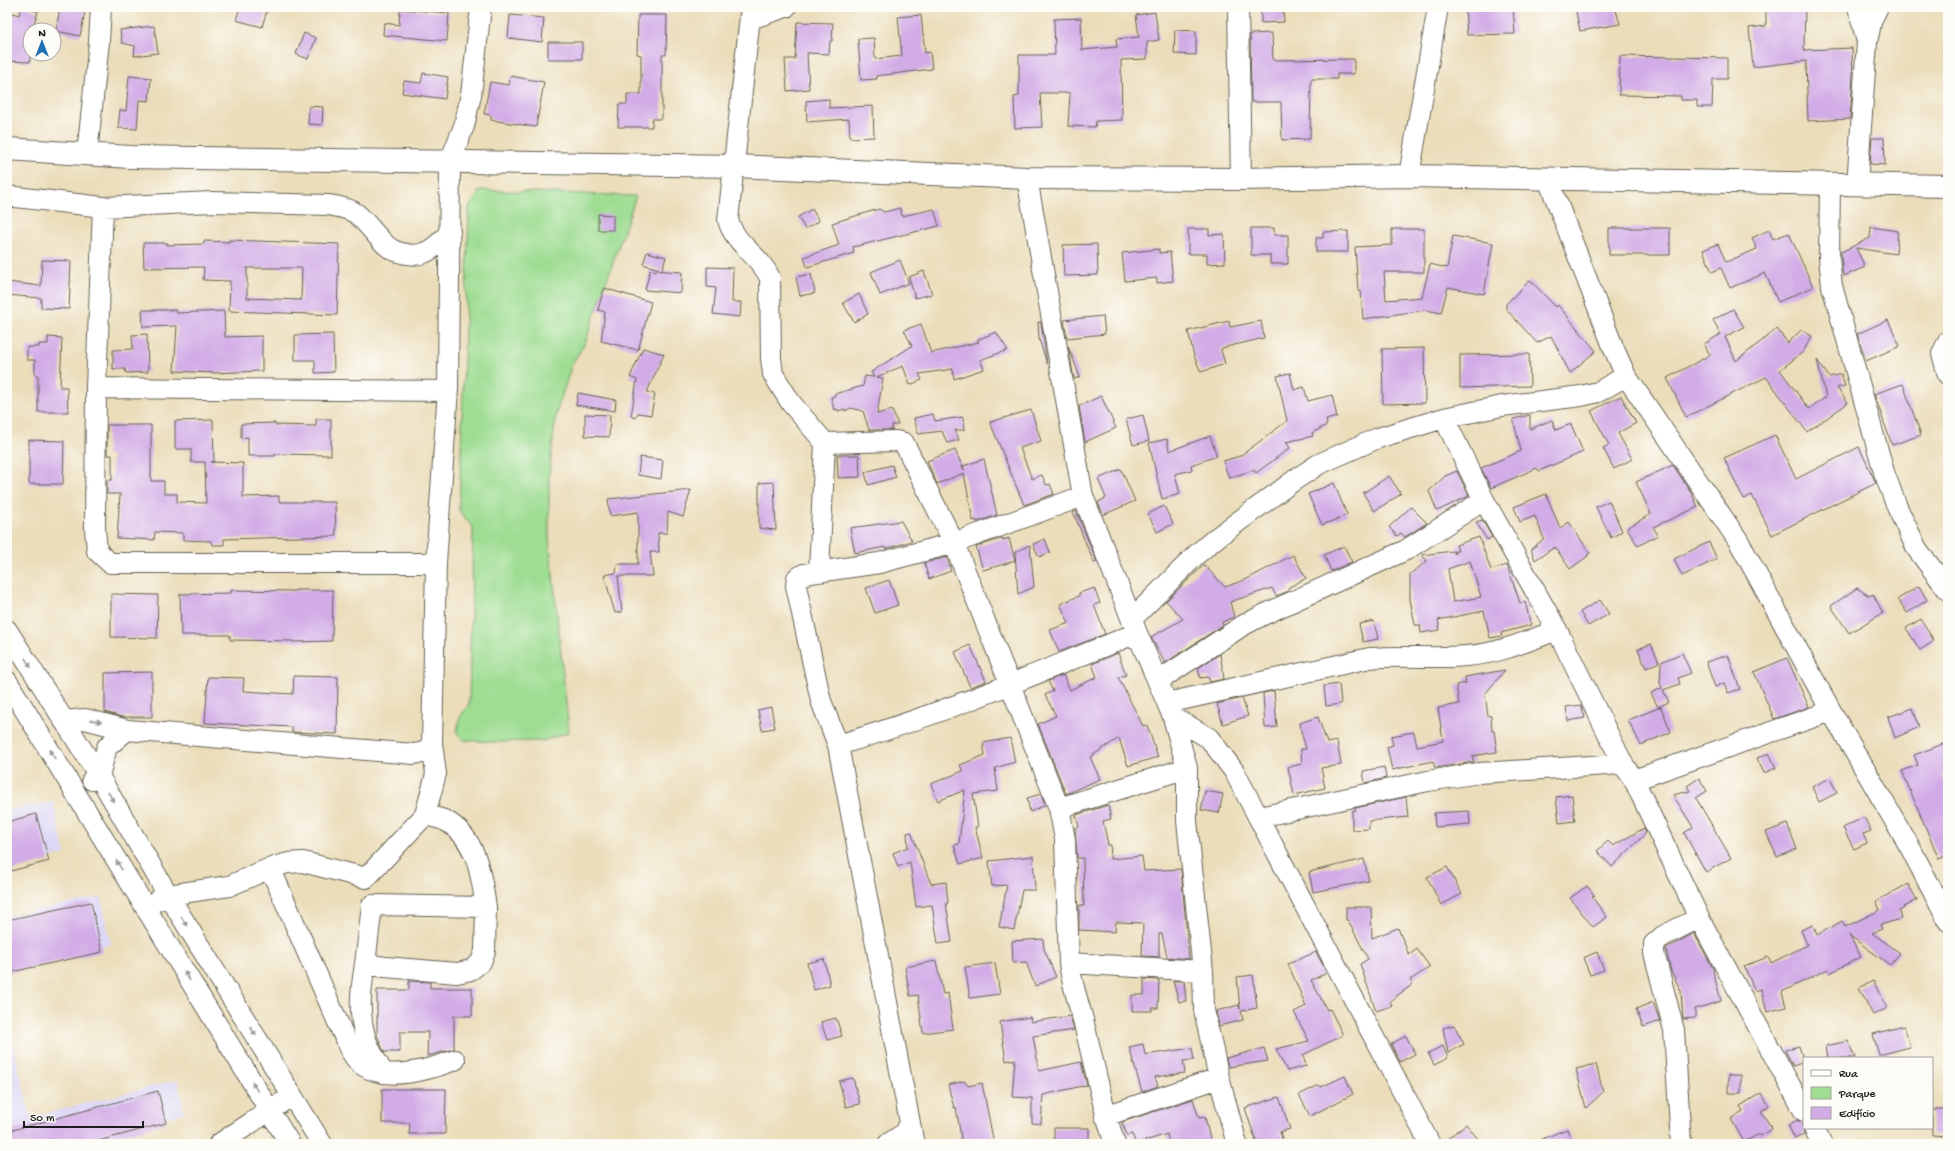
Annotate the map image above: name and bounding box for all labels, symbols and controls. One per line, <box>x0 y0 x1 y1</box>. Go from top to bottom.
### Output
north arrow <box>22 22 62 62</box>
text: N <box>38 28 46 40</box>
one-way arrow <box>24 657 31 669</box>
one-way arrow <box>89 718 102 724</box>
one-way arrow <box>48 748 55 760</box>
one-way arrow <box>107 791 114 803</box>
one-way arrow <box>116 859 123 871</box>
one-way arrow <box>180 916 188 926</box>
one-way arrow <box>183 971 191 981</box>
one-way arrow <box>249 1025 256 1037</box>
legend <box>1803 1057 1933 1129</box>
text: Rua <box>1839 1068 1858 1082</box>
one-way arrow <box>251 1081 258 1093</box>
text: Parque <box>1838 1088 1876 1102</box>
scale bar <box>24 1103 143 1129</box>
text: Edifício <box>1839 1108 1875 1122</box>
text: 50 m <box>30 1112 55 1126</box>

